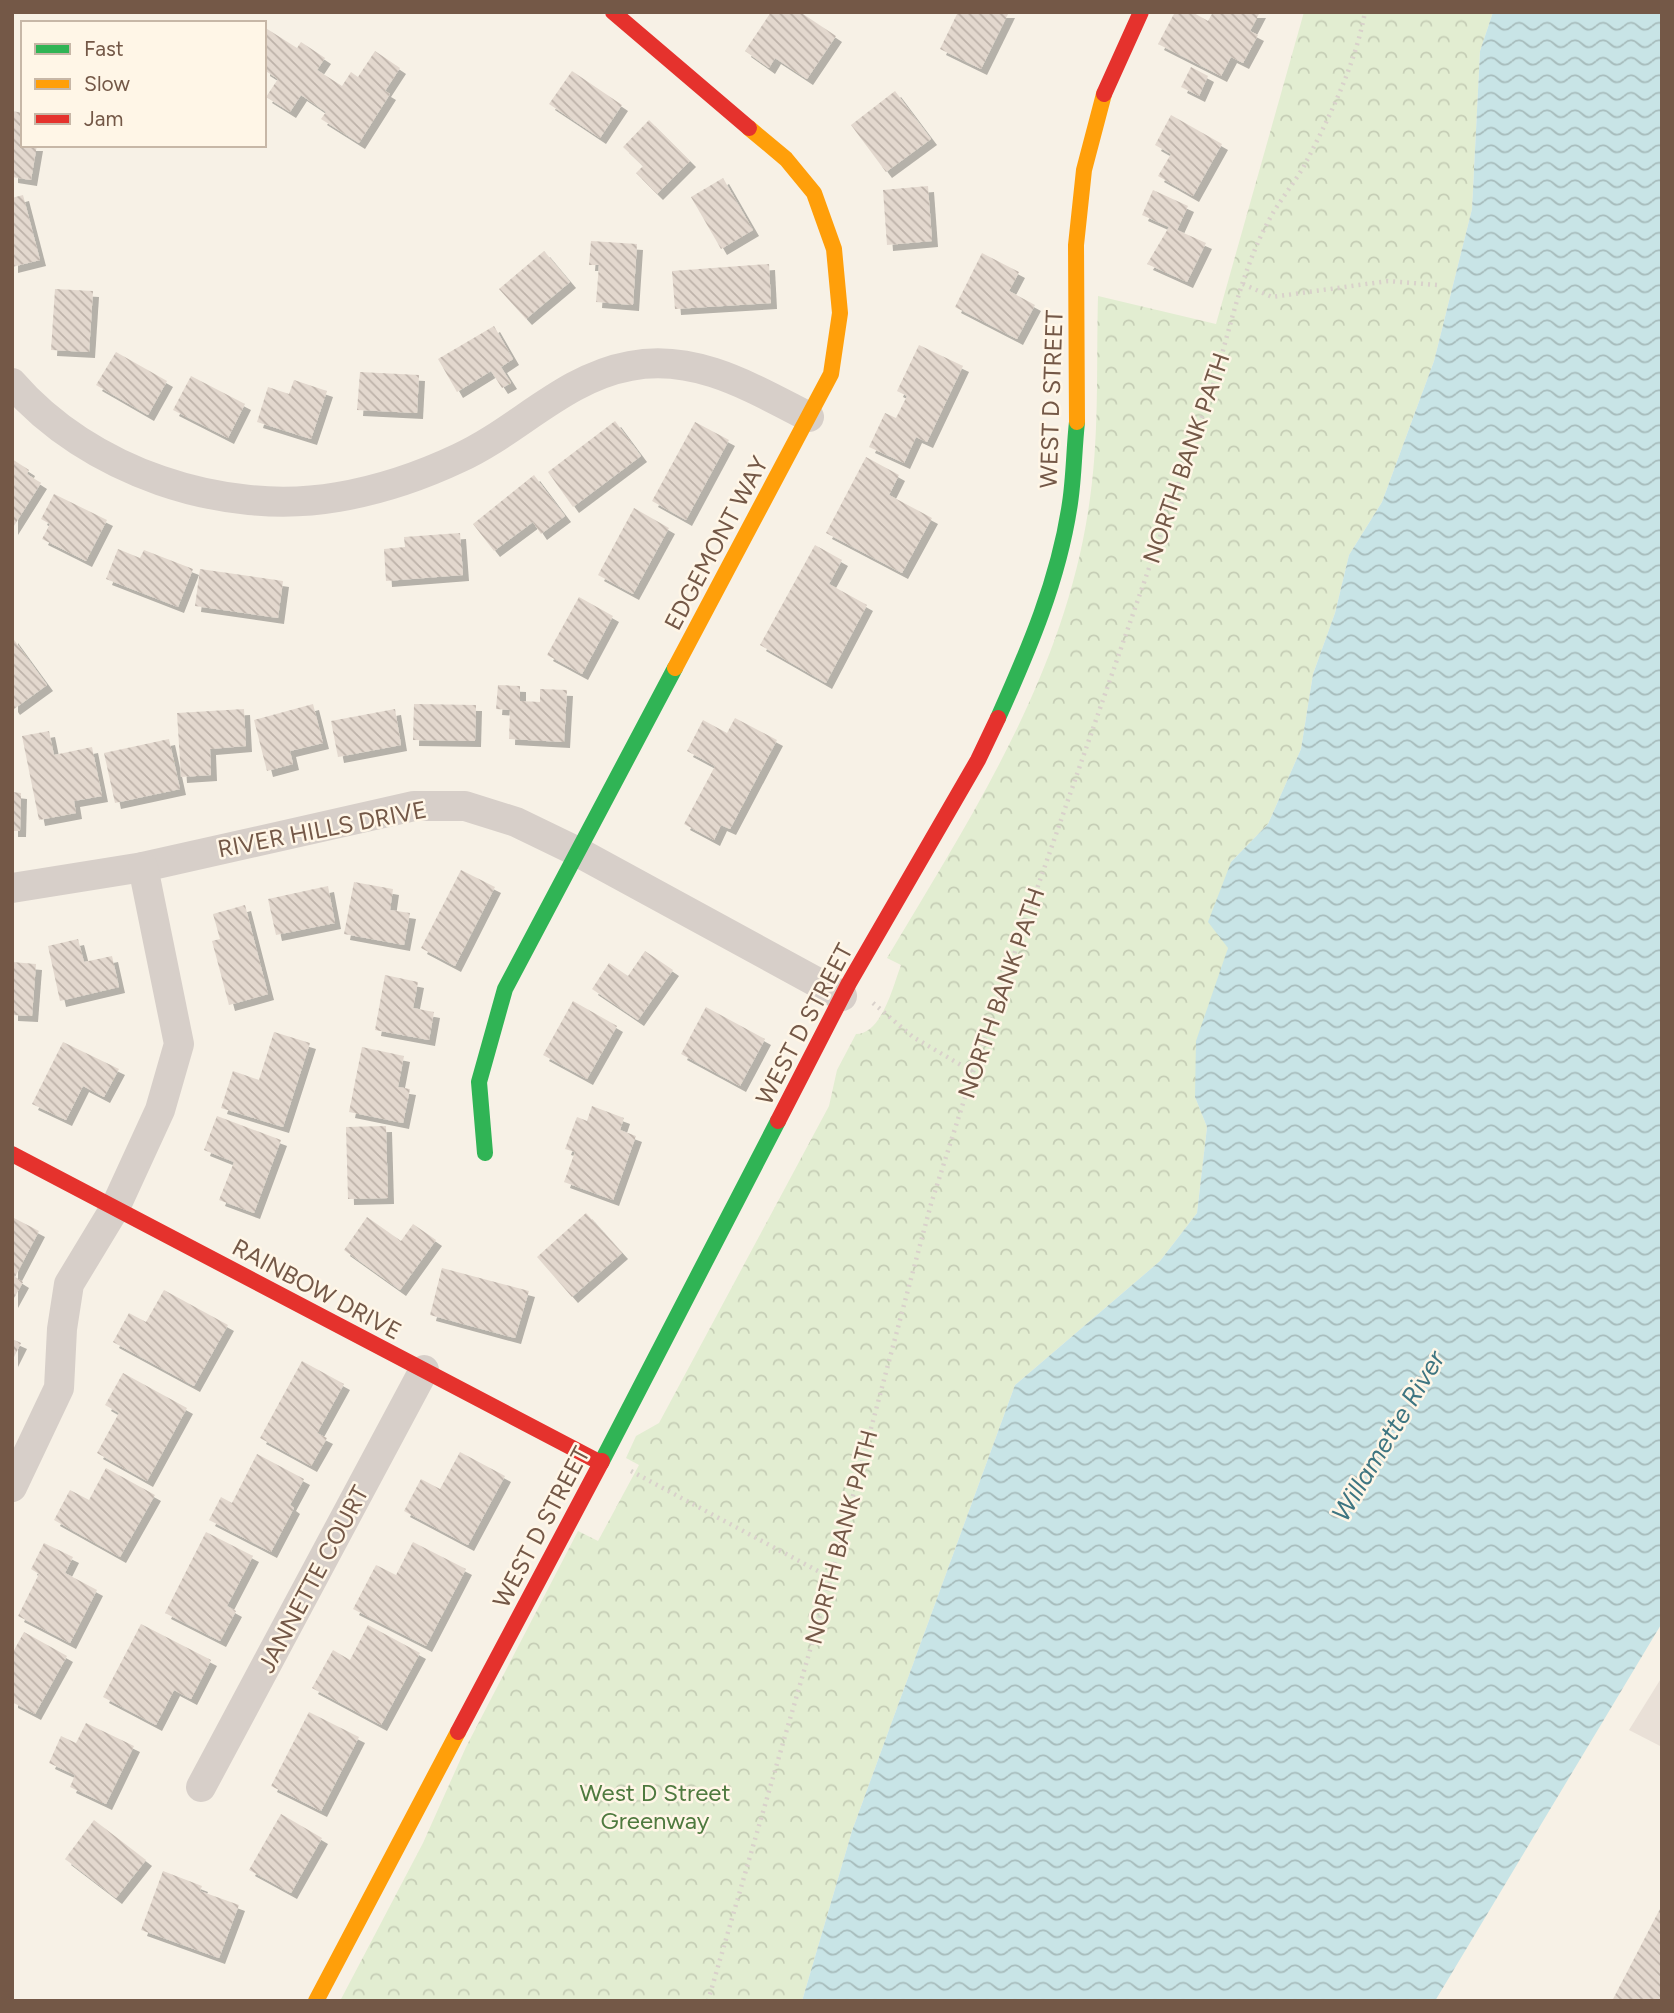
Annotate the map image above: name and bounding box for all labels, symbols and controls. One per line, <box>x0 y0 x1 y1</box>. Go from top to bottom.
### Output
legend <box>21 21 266 147</box>
text: Fast <box>84 36 124 61</box>
text: Slow <box>84 71 130 96</box>
text: Jam <box>84 106 123 131</box>
street label: WEST D STREET <box>1033 309 1069 489</box>
street label: NORTH BANK PATH <box>1136 349 1236 567</box>
street label: EDGEMONT WAY <box>658 451 774 635</box>
street label: RIVER HILLS DRIVE <box>215 795 429 863</box>
street label: NORTH BANK PATH <box>951 884 1051 1102</box>
street label: WEST D STREET <box>749 938 859 1110</box>
street label: RAINBOW DRIVE <box>227 1232 407 1346</box>
water label: Willamette River <box>1324 1344 1452 1527</box>
street label: NORTH BANK PATH <box>798 1427 884 1647</box>
street label: WEST D STREET <box>486 1441 596 1613</box>
street label: JANNETTE COURT <box>251 1481 375 1677</box>
park label: West D Street Greenway <box>580 1778 731 1835</box>

